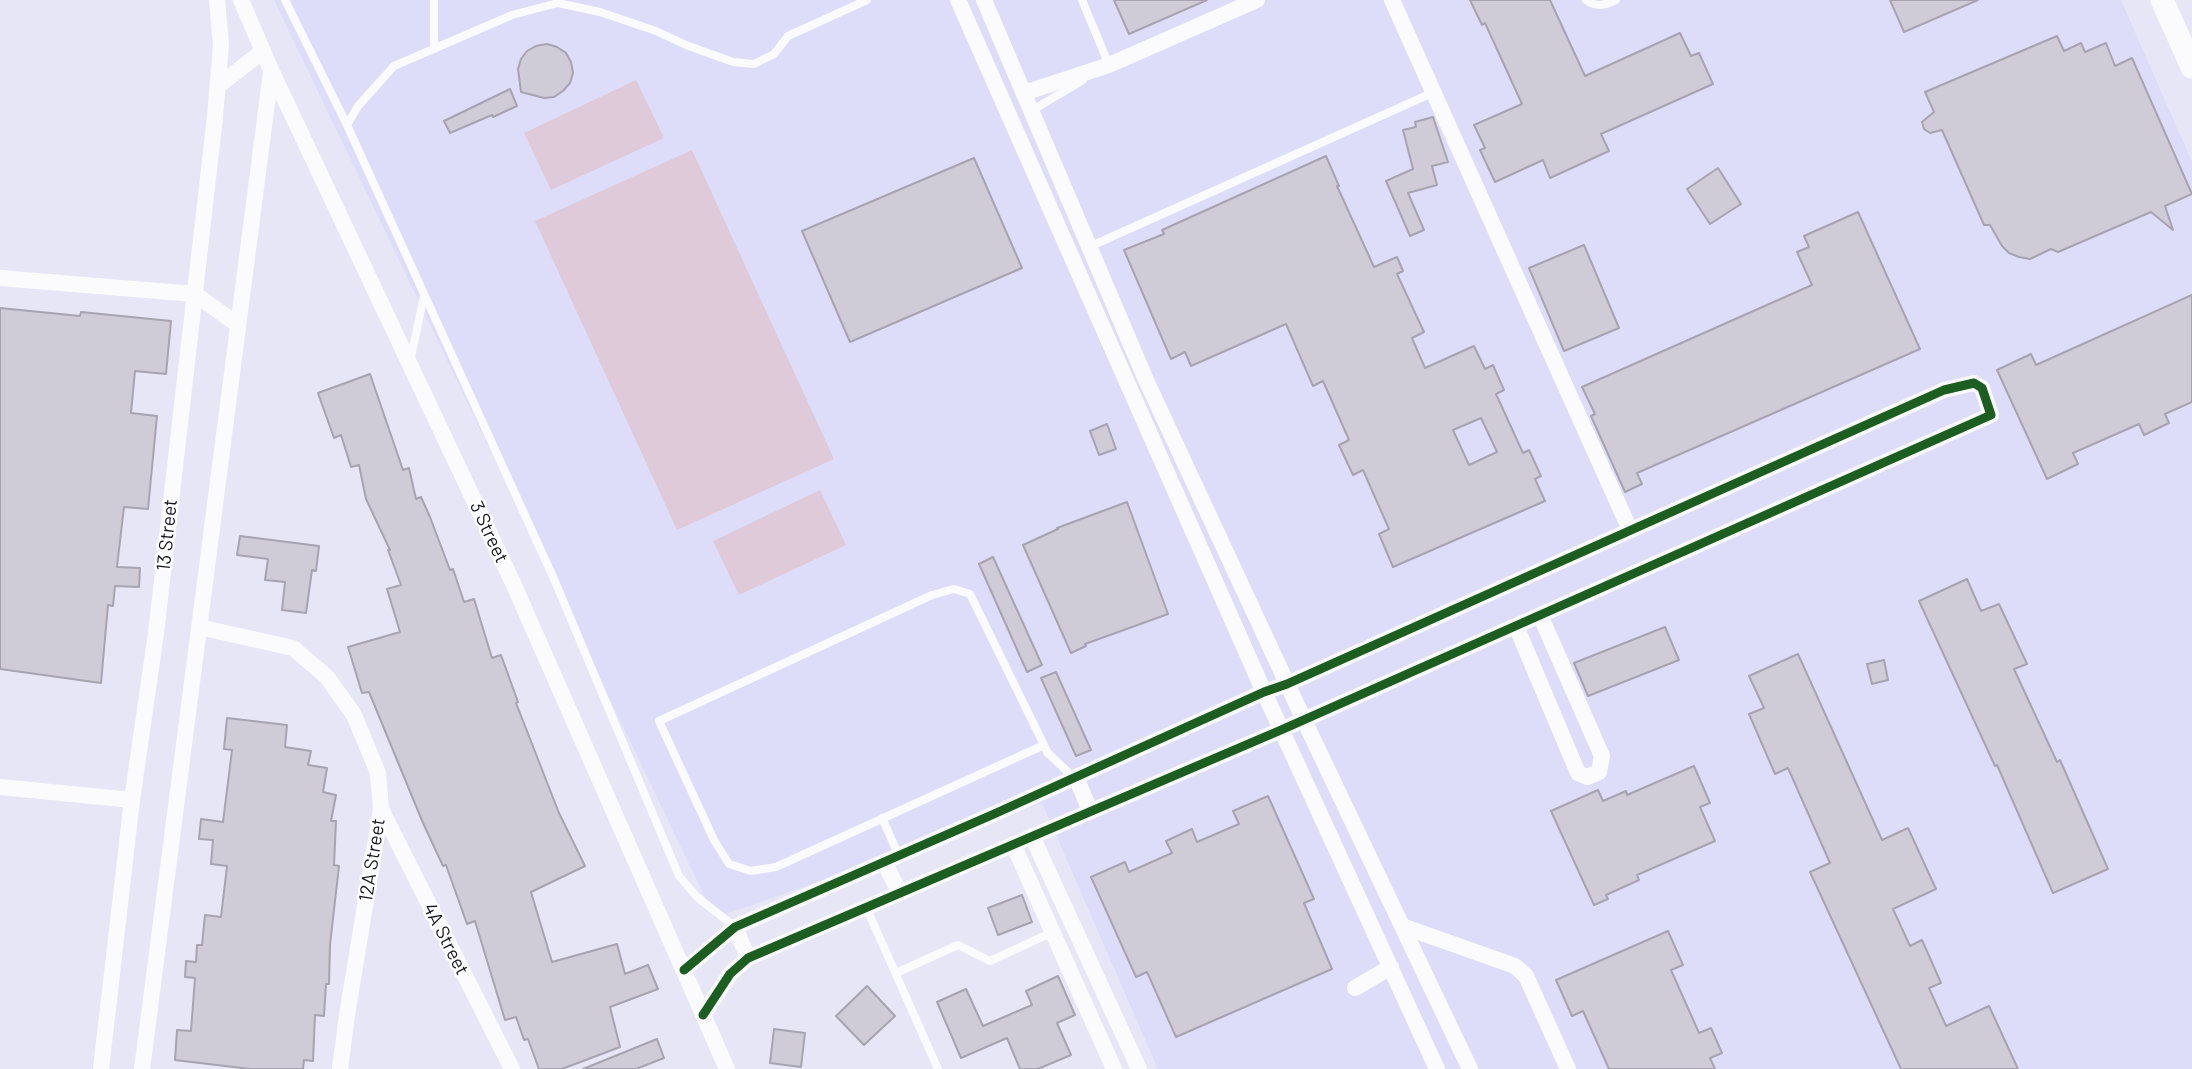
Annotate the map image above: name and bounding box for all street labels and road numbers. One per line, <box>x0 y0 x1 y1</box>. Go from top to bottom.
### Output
street label: 13 Street <box>152 498 182 572</box>
street label: 3 Street <box>465 498 513 566</box>
street label: 12A Street <box>354 817 390 903</box>
street label: 4A Street <box>418 899 474 979</box>

